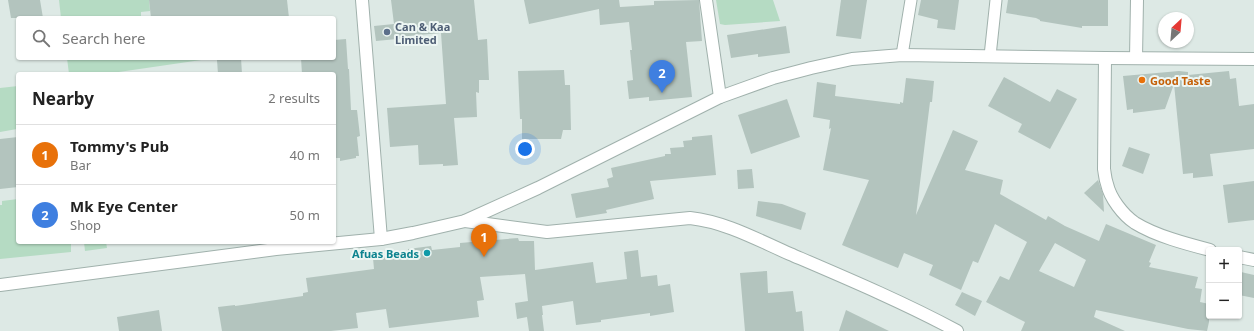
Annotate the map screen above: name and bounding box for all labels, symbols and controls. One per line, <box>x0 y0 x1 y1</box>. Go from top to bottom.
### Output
north arrow <box>1158 12 1194 48</box>
search box <box>16 16 336 60</box>
place label: Can & Kaa Limited <box>395 19 450 47</box>
icon: search <box>30 27 52 49</box>
marker: Can & Kaa Limited <box>382 27 392 37</box>
text: Search here <box>62 28 145 48</box>
pin: 2 <box>649 60 675 93</box>
place label: Good Taste <box>1150 73 1211 88</box>
marker: Good Taste <box>1137 75 1147 85</box>
text: Nearby <box>32 87 94 110</box>
text: 2 results <box>268 89 320 107</box>
text: Tommy's Pub <box>70 136 169 156</box>
your location <box>515 139 535 159</box>
text: 1 <box>41 146 49 164</box>
text: 40 m <box>290 146 320 164</box>
text: Bar <box>70 156 91 174</box>
text: Mk Eye Center <box>70 196 178 216</box>
text: 2 <box>41 206 49 224</box>
text: 50 m <box>290 206 320 224</box>
text: Shop <box>70 216 101 234</box>
pin: 1 <box>471 224 497 257</box>
place label: Afuas Beads <box>352 246 419 261</box>
map controls <box>1206 247 1242 319</box>
button: + <box>1206 247 1242 283</box>
marker: Afuas Beads <box>422 248 432 258</box>
button: − <box>1206 283 1242 319</box>

